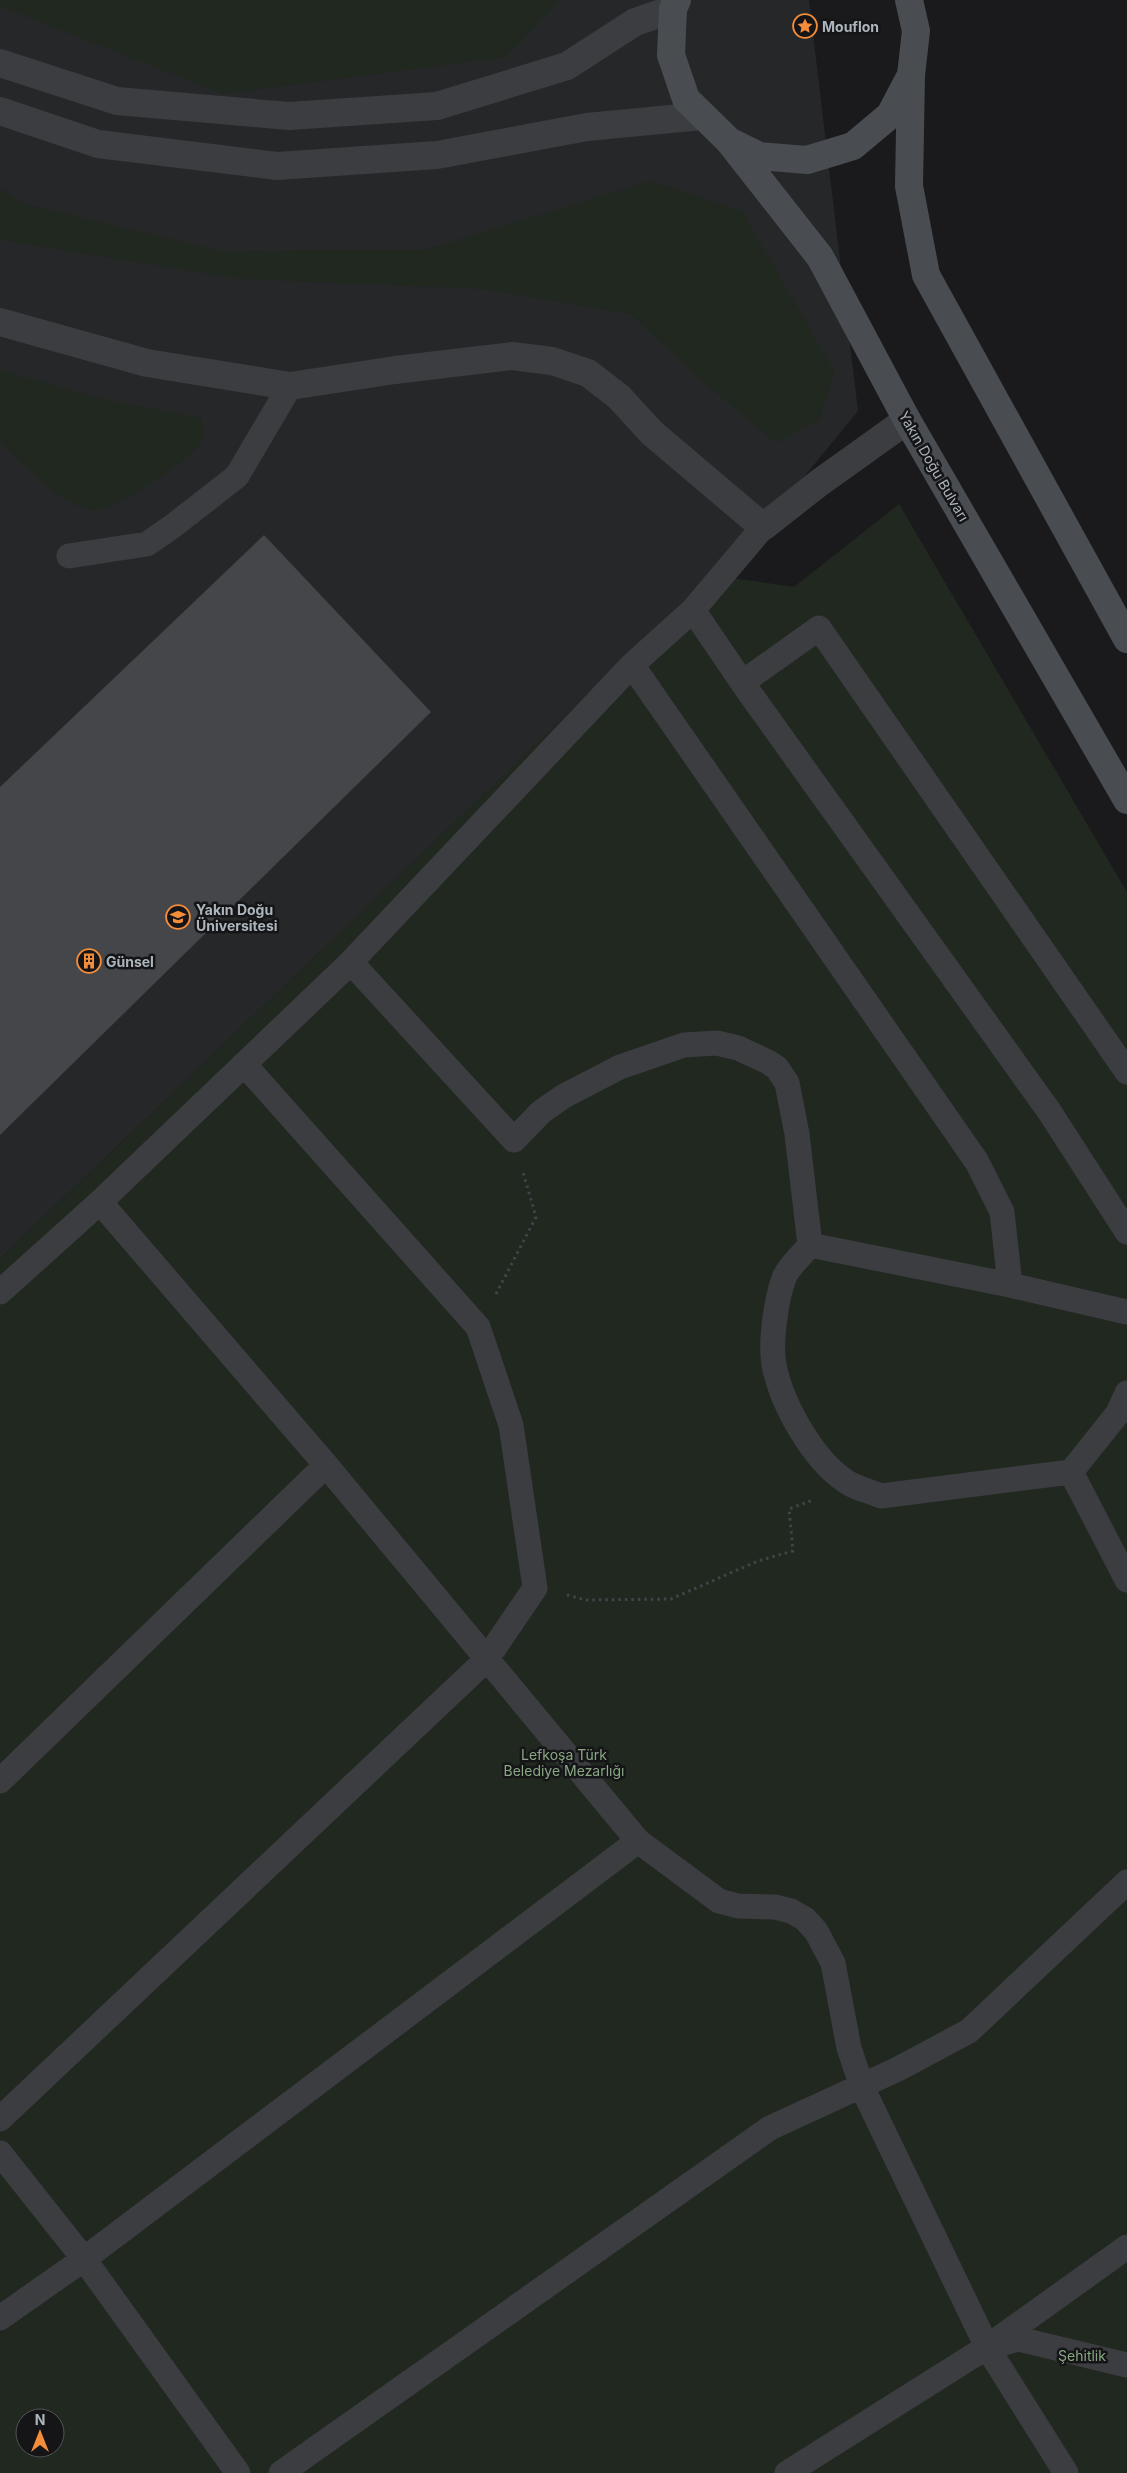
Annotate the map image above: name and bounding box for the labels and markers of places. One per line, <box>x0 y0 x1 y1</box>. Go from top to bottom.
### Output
place icon: Mouflon <box>792 13 818 39</box>
place label: Mouflon <box>822 18 879 35</box>
place label: Yakın Doğu Üniversitesi <box>196 901 278 934</box>
school or university icon: Yakın Doğu Üniversitesi <box>165 904 191 930</box>
building icon: Günsel <box>76 948 102 974</box>
place label: Günsel <box>106 953 154 970</box>

